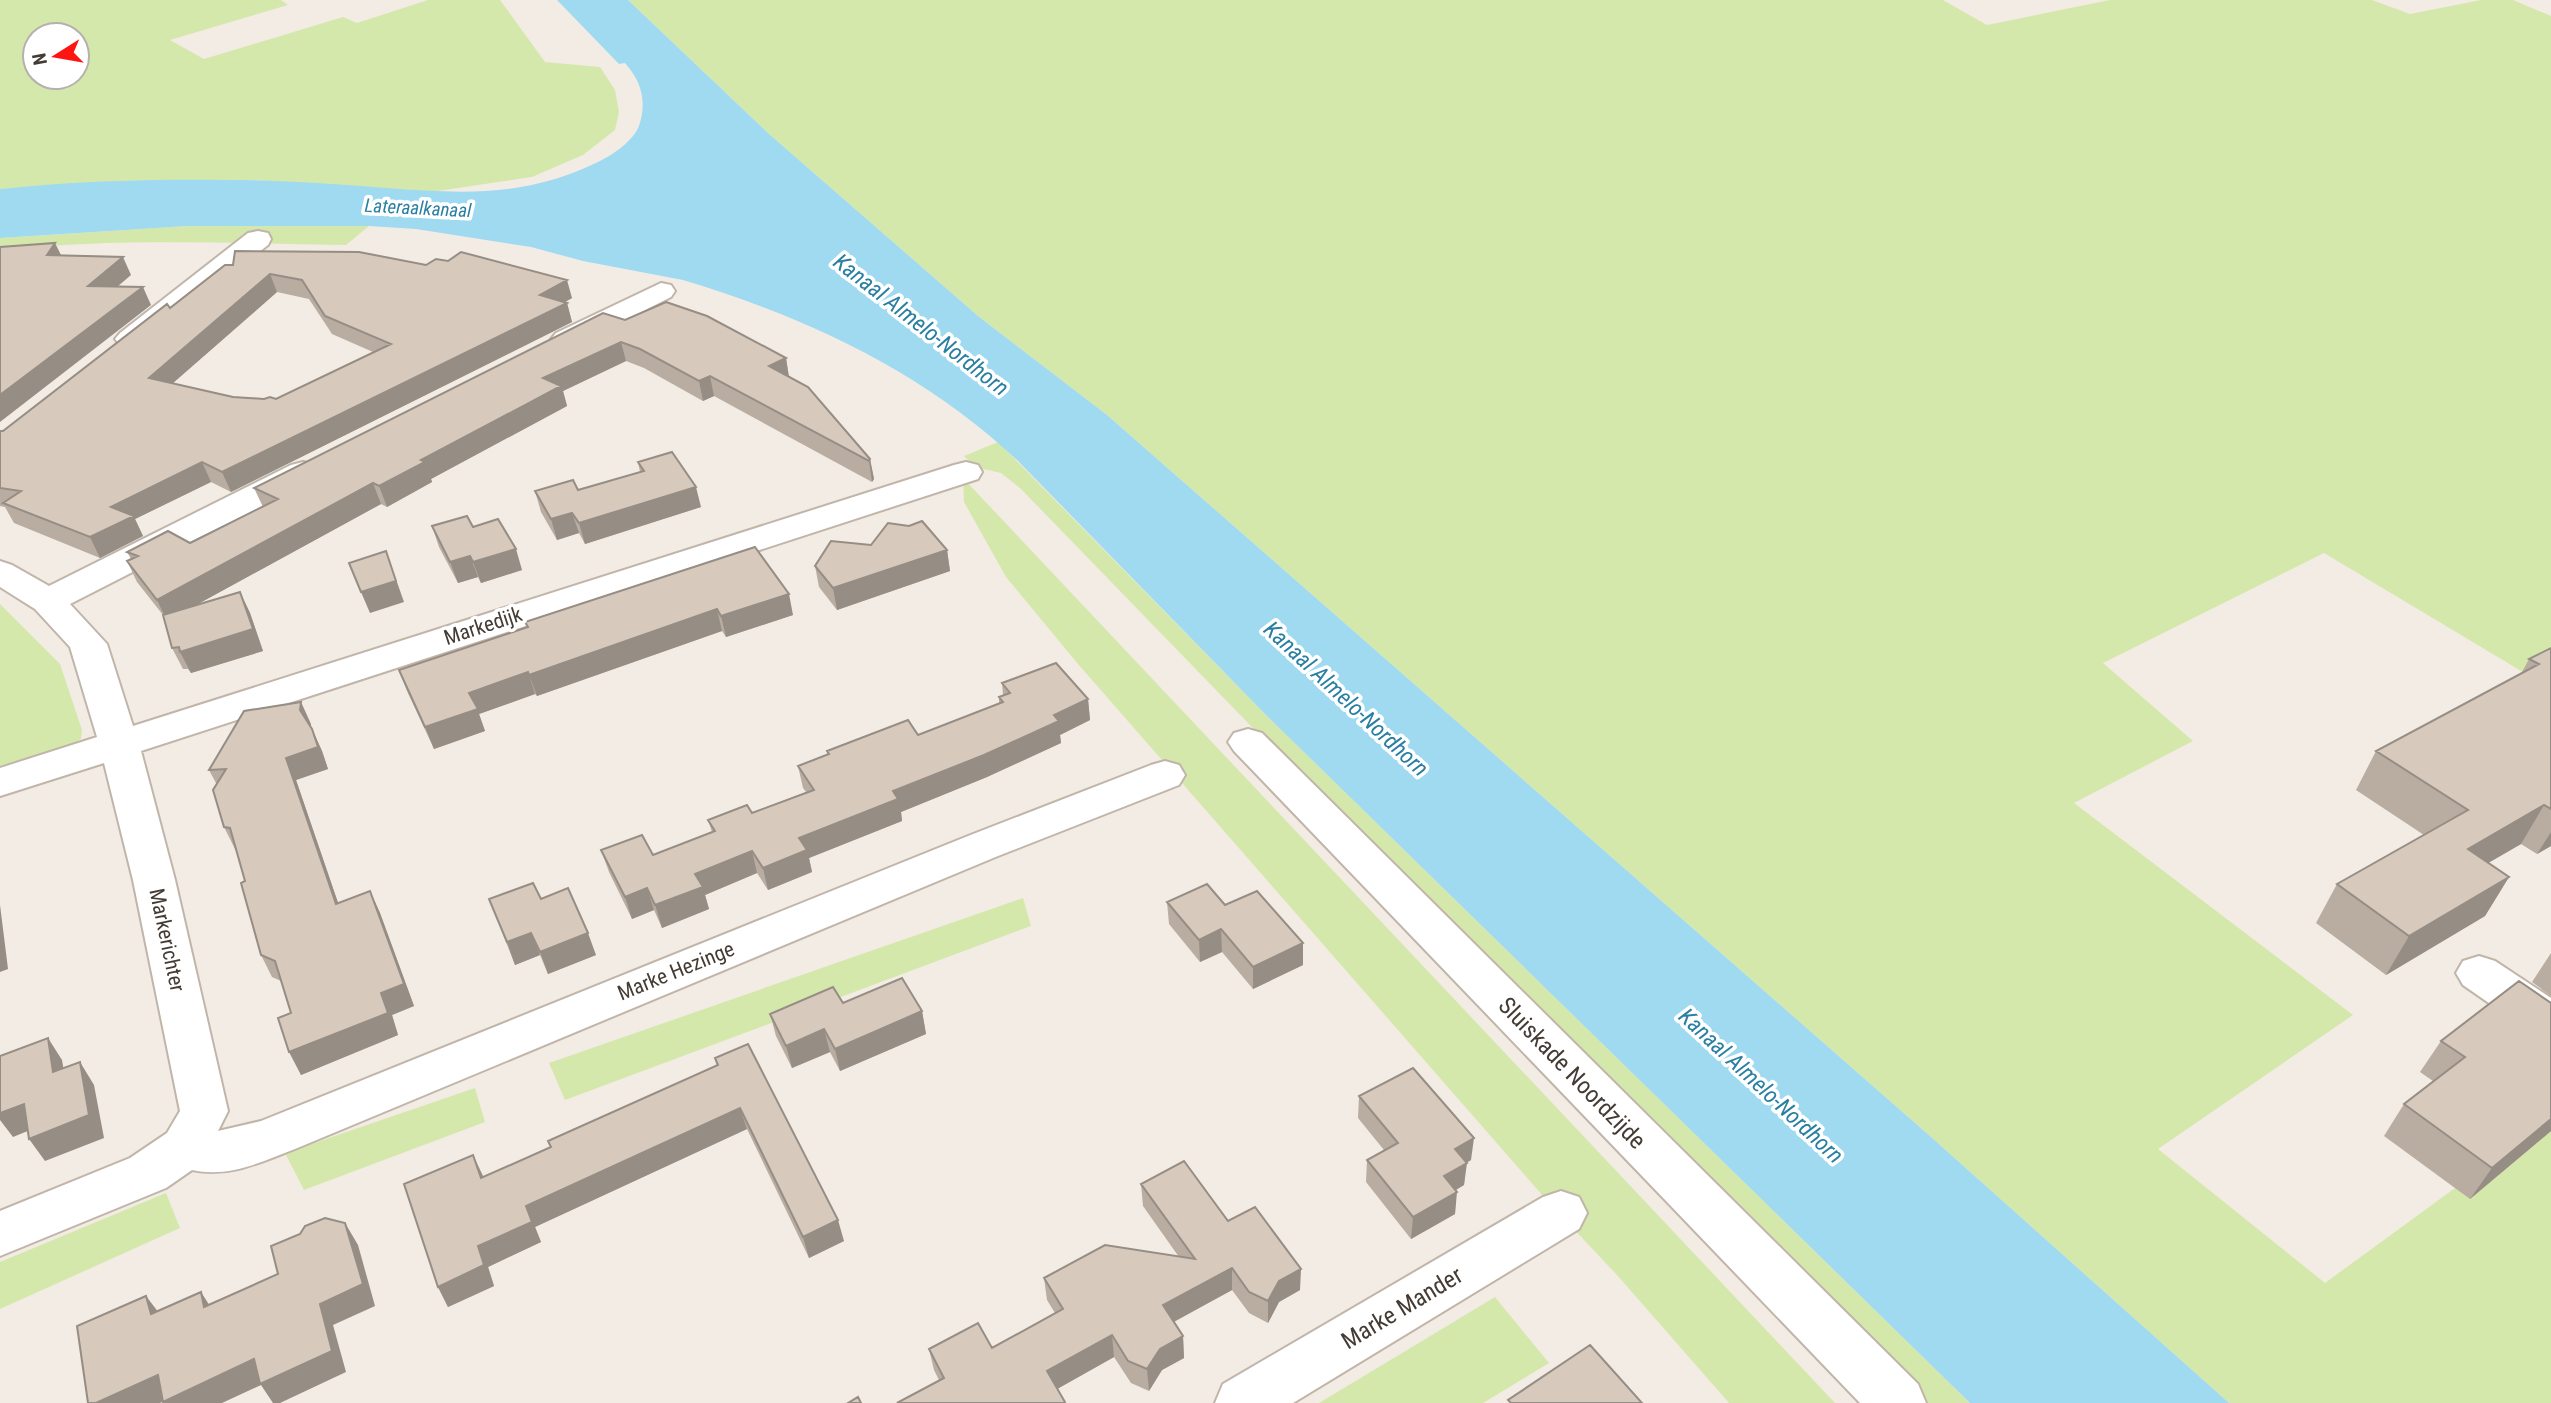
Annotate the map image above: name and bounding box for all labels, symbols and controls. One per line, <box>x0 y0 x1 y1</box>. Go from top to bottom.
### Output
north arrow <box>21 21 91 91</box>
text: N <box>27 51 52 67</box>
water label: Lateraalkanaal <box>364 194 473 222</box>
water label: Kanaal Almelo-Nordhorn <box>828 248 1014 402</box>
street label: Markedijk <box>441 602 526 650</box>
water label: Kanaal Almelo-Nordhorn <box>1258 616 1434 782</box>
street label: Markerichter <box>144 886 190 994</box>
street label: Marke Hezinge <box>614 937 738 1005</box>
street label: Sluiskade Noordzijde <box>1493 992 1651 1154</box>
water label: Kanaal Almelo-Nordhorn <box>1673 1003 1849 1169</box>
street label: Marke Mander <box>1337 1261 1467 1355</box>

